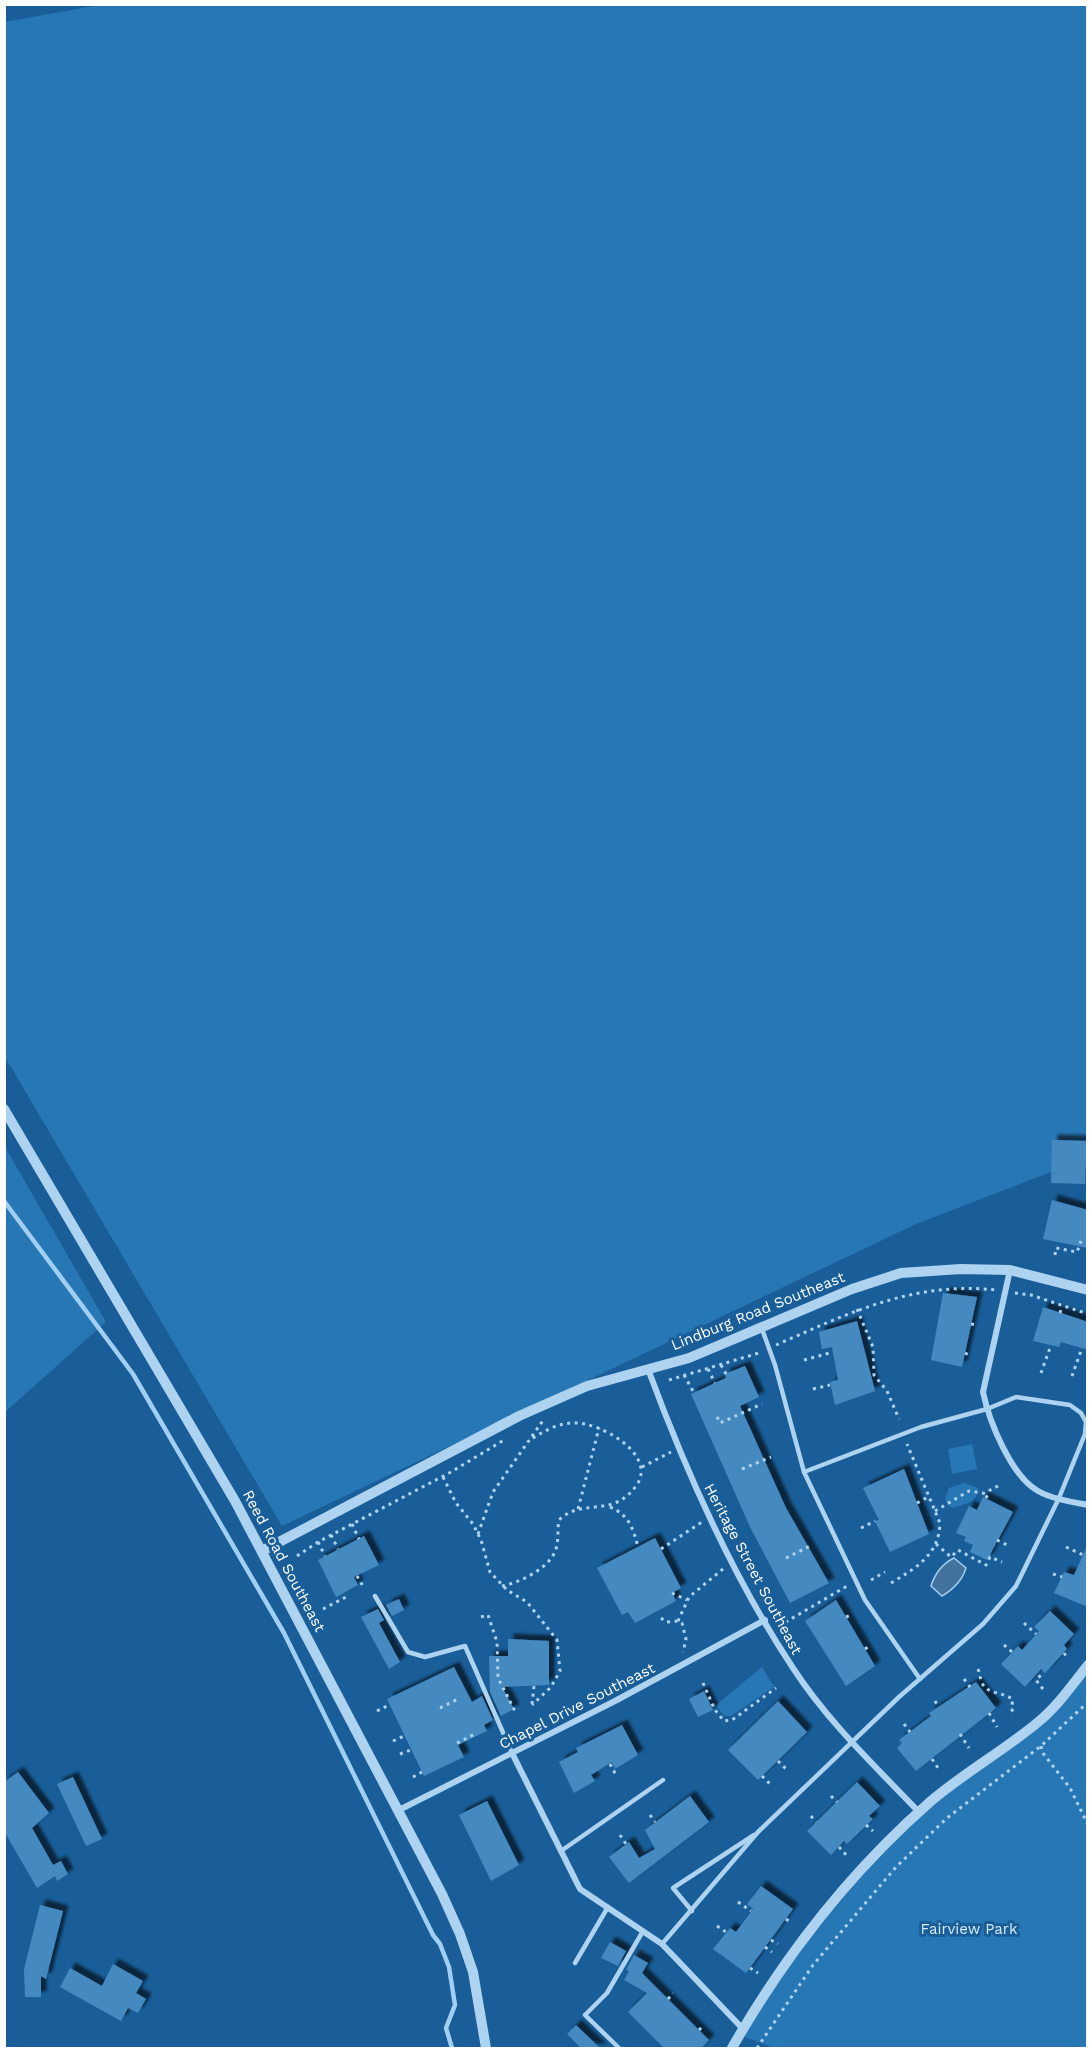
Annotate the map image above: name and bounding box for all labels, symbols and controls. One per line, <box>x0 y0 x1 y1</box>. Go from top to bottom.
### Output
street label: Lindburg Road Southeast <box>669 1268 848 1354</box>
street label: Heritage Street Southeast <box>700 1480 806 1658</box>
street label: Reed Road Southeast <box>239 1487 329 1636</box>
street label: Chapel Drive Southeast <box>496 1659 659 1753</box>
park label: Fairview Park <box>921 1920 1018 1938</box>

